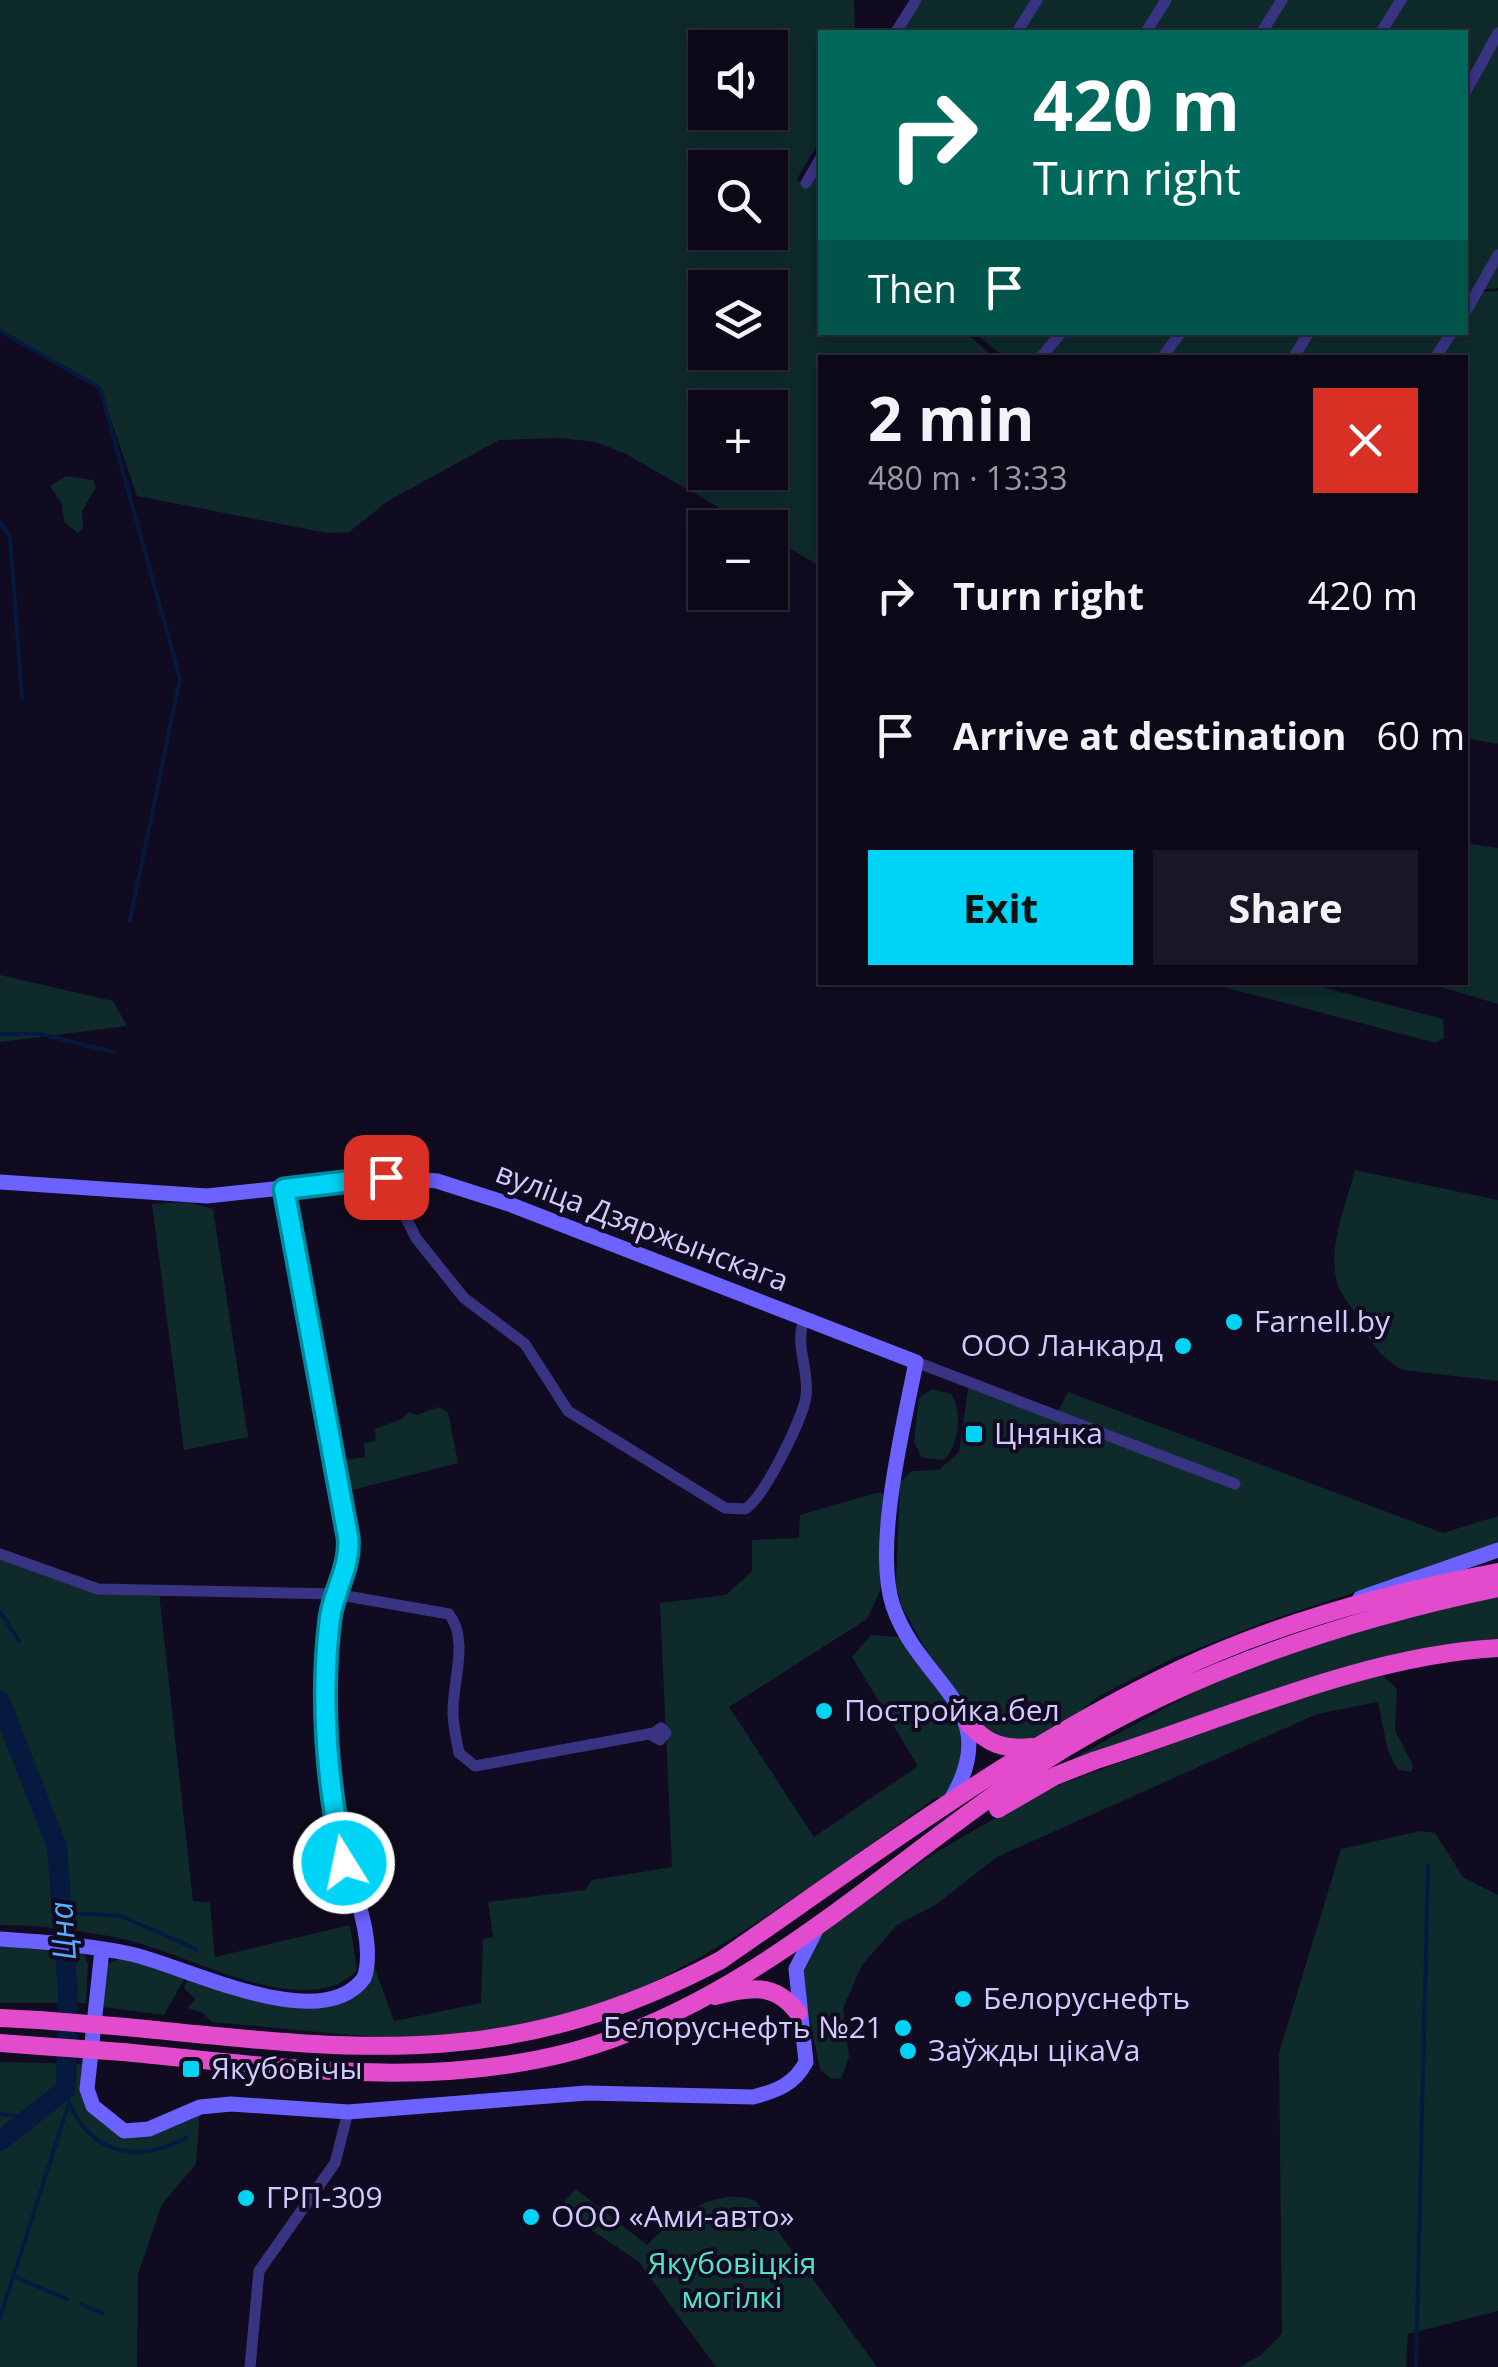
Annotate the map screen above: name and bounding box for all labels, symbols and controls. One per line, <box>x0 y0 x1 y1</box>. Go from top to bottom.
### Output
map controls <box>688 30 788 610</box>
button: sound <box>688 30 788 130</box>
text: 420 m <box>1033 56 1240 152</box>
icon: right <box>868 70 998 200</box>
text: Turn right <box>1033 147 1241 208</box>
button: search <box>688 150 788 250</box>
icon: arrive <box>977 260 1032 315</box>
text: Then <box>868 262 957 314</box>
button: layers <box>688 270 788 370</box>
text: 2 min <box>868 377 1035 459</box>
button: close <box>1313 388 1418 493</box>
button: + <box>688 390 788 490</box>
text: 480 m · 13:33 <box>868 456 1067 499</box>
button: − <box>688 510 788 610</box>
icon: right <box>868 568 923 623</box>
text: Turn right <box>953 569 1144 621</box>
text: 420 m <box>1308 569 1418 621</box>
icon: arrive <box>868 708 923 763</box>
text: Arrive at destination <box>953 709 1347 761</box>
text: 60 m <box>1377 709 1465 761</box>
button: Exit <box>868 850 1133 965</box>
button: Share <box>1153 850 1418 965</box>
pin <box>344 1135 429 1220</box>
icon: arrive <box>359 1150 414 1205</box>
street label: вуліца Дзяржынскага <box>490 1151 795 1300</box>
place label: Farnell.by <box>1254 1300 1391 1341</box>
marker: Farnell.by <box>1223 1311 1245 1333</box>
place label: ООО Ланкард <box>961 1324 1163 1365</box>
marker: ООО Ланкард <box>1172 1335 1194 1357</box>
place label: Цнянка <box>994 1412 1103 1453</box>
marker: Цнянка <box>963 1423 985 1445</box>
place label: Постройка.бел <box>844 1689 1060 1730</box>
marker: Постройка.бел <box>813 1700 835 1722</box>
position arrow <box>292 1811 396 1915</box>
water label: Цна <box>38 1900 85 1962</box>
place label: Белоруснефть <box>983 1977 1190 2018</box>
marker: Белоруснефть <box>952 1988 974 2010</box>
place label: Белоруснефть №21 <box>603 2006 883 2047</box>
marker: Белоруснефть №21 <box>892 2017 914 2039</box>
place label: Заўжды цікаVа <box>928 2029 1140 2070</box>
marker: Заўжды цікаVа <box>897 2040 919 2062</box>
place label: Якубовічы <box>211 2047 362 2088</box>
marker: Якубовічы <box>180 2058 202 2080</box>
place label: ГРП-309 <box>266 2176 383 2217</box>
marker: ГРП-309 <box>235 2187 257 2209</box>
place label: ООО «Ами-авто» <box>551 2195 794 2236</box>
marker: ООО «Ами-авто» <box>520 2206 542 2228</box>
park label: Якубовіцкія могілкі <box>648 2242 816 2317</box>

